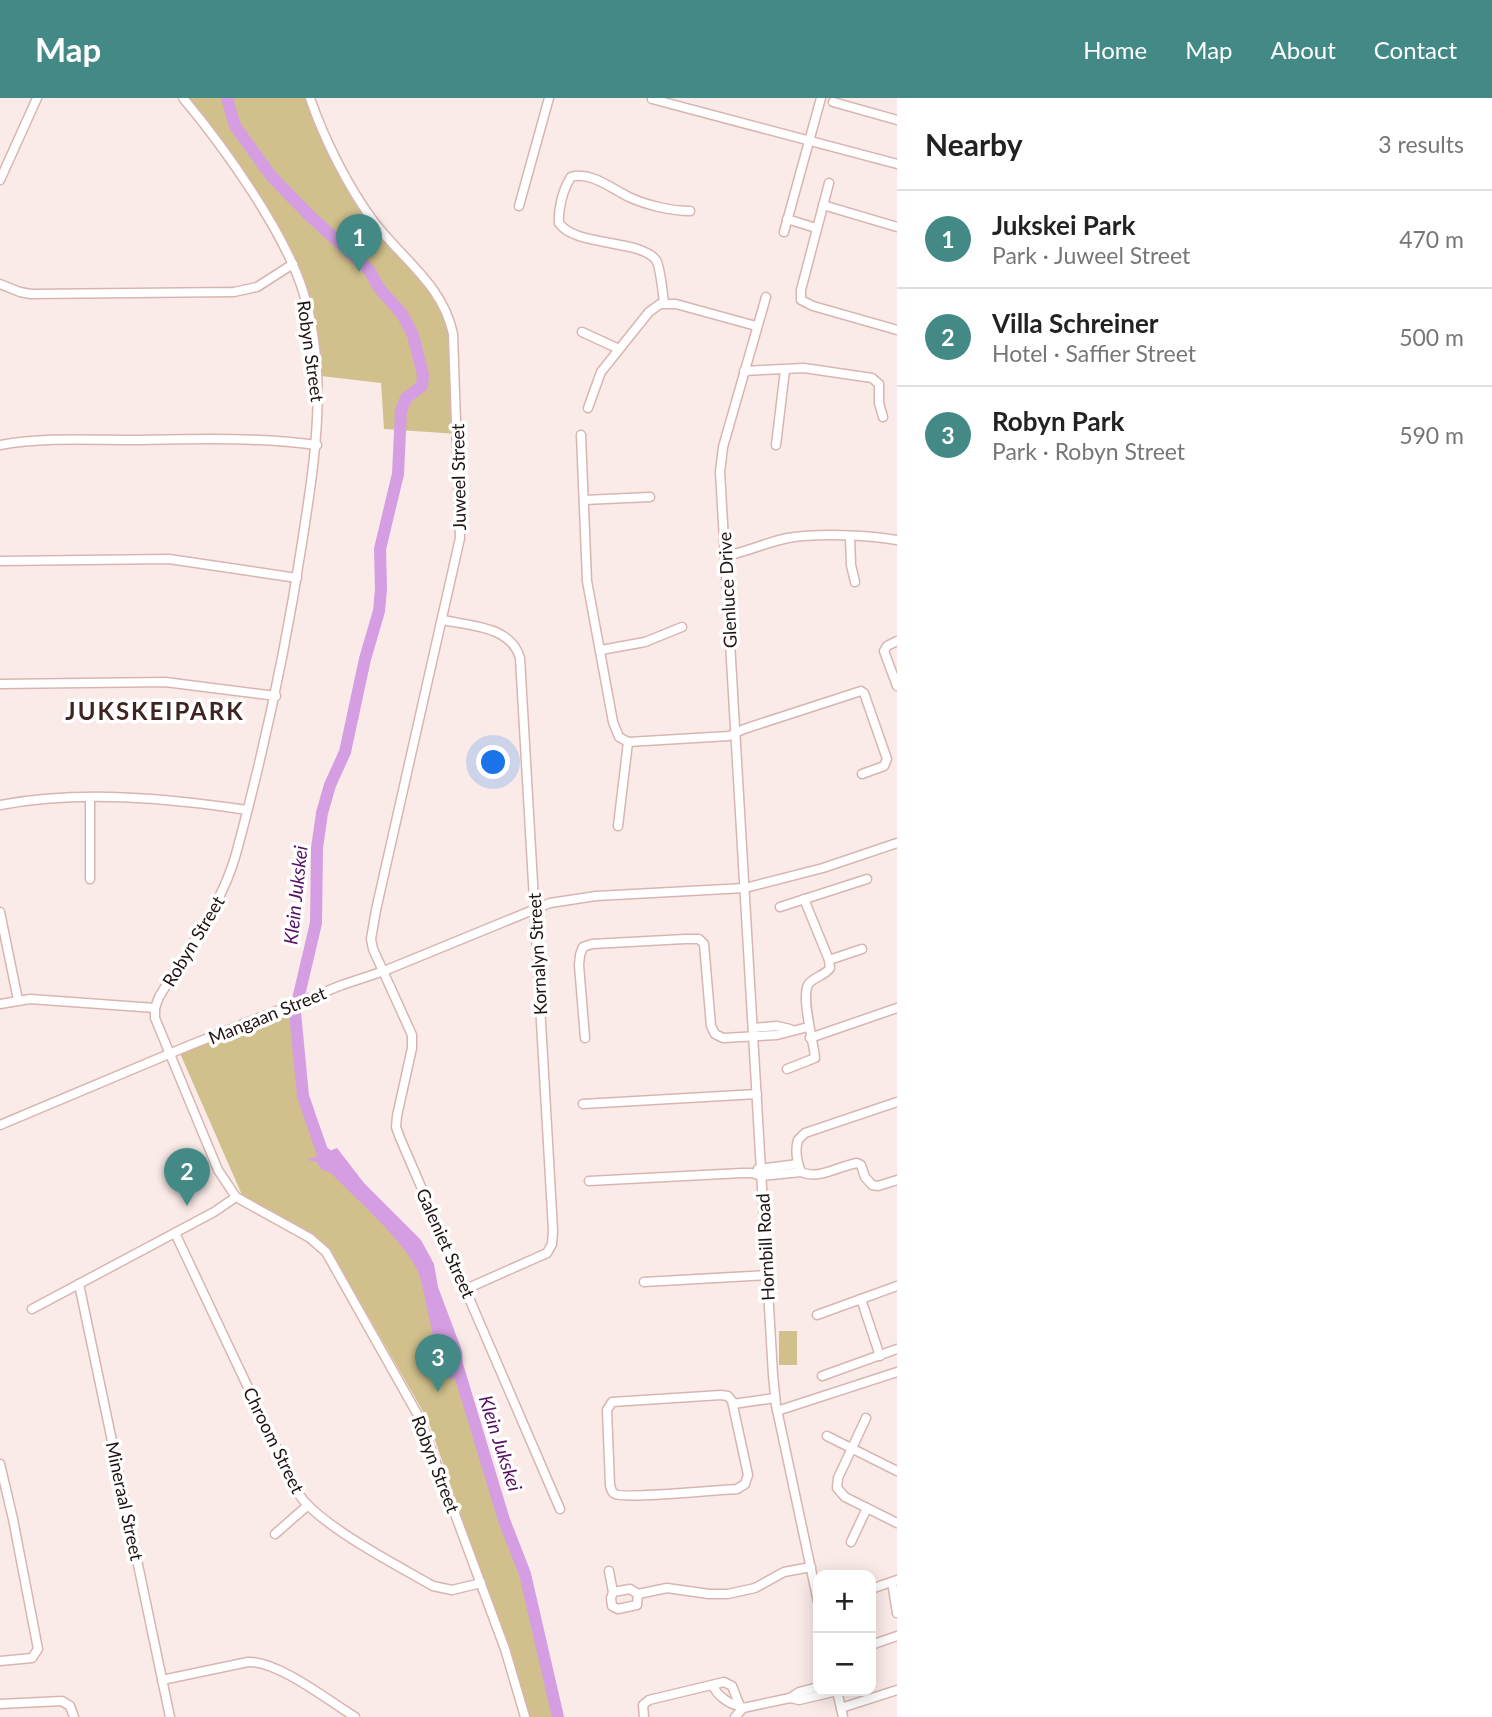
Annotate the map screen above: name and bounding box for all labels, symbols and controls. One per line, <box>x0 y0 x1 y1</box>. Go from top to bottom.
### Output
text: Map <box>35 29 101 69</box>
text: Home <box>1083 35 1147 64</box>
text: Map <box>1185 35 1233 64</box>
text: About <box>1271 35 1336 64</box>
text: Contact <box>1374 35 1457 64</box>
text: Nearby <box>925 126 1023 162</box>
text: 3 results <box>1378 130 1464 158</box>
text: Jukskei Park <box>992 209 1135 241</box>
pin: 1 <box>336 214 382 272</box>
text: 1 <box>941 225 955 253</box>
text: 470 m <box>1399 225 1464 253</box>
text: Park · Juweel Street <box>992 241 1190 269</box>
street label: Robyn Street <box>293 299 329 404</box>
text: Villa Schreiner <box>992 307 1159 339</box>
text: 2 <box>941 323 955 351</box>
text: 500 m <box>1399 323 1464 351</box>
text: Hotel · Saffier Street <box>992 339 1196 367</box>
text: Robyn Park <box>992 405 1124 437</box>
text: 3 <box>941 421 955 449</box>
text: 590 m <box>1399 421 1464 449</box>
street label: Juweel Street <box>446 423 470 531</box>
text: Park · Robyn Street <box>992 437 1185 465</box>
street label: Glenluce Drive <box>713 531 741 649</box>
district label: JUKSKEIPARK <box>65 696 245 725</box>
your location <box>476 745 510 779</box>
water label: Klein Jukskei <box>278 844 312 946</box>
street label: Robyn Street <box>157 891 229 990</box>
street label: Kornalyn Street <box>523 892 551 1016</box>
street label: Mangaan Street <box>205 981 329 1049</box>
pin: 2 <box>164 1148 210 1206</box>
street label: Galeniet Street <box>412 1185 480 1302</box>
street label: Hornbill Road <box>751 1193 779 1301</box>
pin: 3 <box>415 1334 461 1392</box>
street label: Chroom Street <box>239 1383 309 1497</box>
water label: Klein Jukskei <box>475 1392 528 1494</box>
street label: Robyn Street <box>407 1412 465 1516</box>
street label: Mineraal Street <box>102 1440 148 1563</box>
map controls <box>813 1570 876 1696</box>
button: + <box>813 1570 876 1633</box>
button: − <box>813 1633 876 1696</box>

